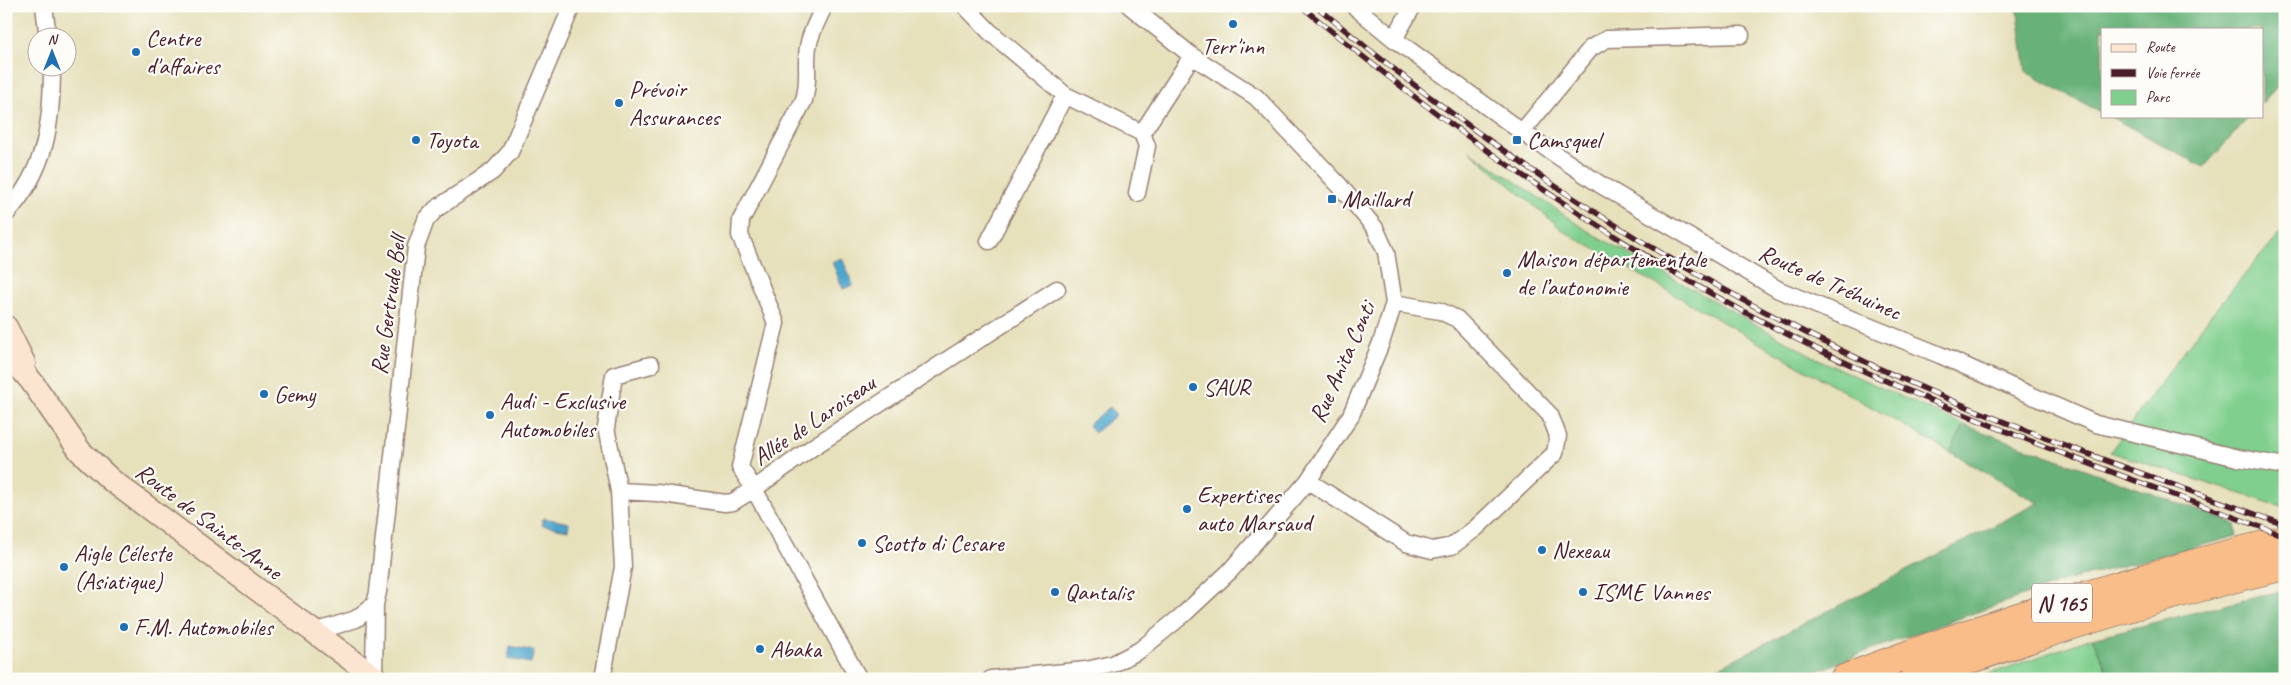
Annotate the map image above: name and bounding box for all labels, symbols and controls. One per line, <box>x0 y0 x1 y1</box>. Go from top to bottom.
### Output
marker: Terr'inn <box>1227 18 1239 30</box>
place label: Centre d'affaires <box>146 23 221 81</box>
north arrow <box>28 28 78 78</box>
legend <box>2101 28 2264 118</box>
text: N <box>48 31 59 48</box>
place label: Terr'inn <box>1202 31 1265 61</box>
text: Route <box>2146 38 2176 57</box>
marker: Centre d'affaires <box>130 46 142 58</box>
text: Voie ferrée <box>2146 64 2200 83</box>
place label: Prévoir Assurances <box>629 74 721 132</box>
text: Parc <box>2146 88 2170 107</box>
marker: Prévoir Assurances <box>613 97 625 109</box>
place label: Toyota <box>426 125 480 155</box>
place label: Camsquel <box>1527 125 1604 155</box>
marker: Toyota <box>410 134 422 146</box>
marker: Camsquel <box>1511 134 1523 146</box>
place label: Maillard <box>1342 184 1414 214</box>
marker: Maillard <box>1326 193 1338 205</box>
street label: Rue Gertrude Bell <box>363 230 413 376</box>
street label: Route de Tréhuinec <box>1754 237 1907 327</box>
place label: Maison départementale de l’autonomie <box>1517 244 1708 302</box>
marker: Maison départementale de l’autonomie <box>1501 267 1513 279</box>
street label: Rue Anita Conti <box>1302 294 1383 427</box>
street label: Allée de Laroiseau <box>747 367 883 472</box>
place label: SAUR <box>1203 372 1252 402</box>
place label: Gemy <box>274 379 317 409</box>
marker: SAUR <box>1187 381 1199 393</box>
place label: Audi - Exclusive Automobiles <box>500 386 627 444</box>
marker: Gemy <box>258 388 270 400</box>
marker: Audi - Exclusive Automobiles <box>484 409 496 421</box>
street label: Route de Sainte-Anne <box>130 456 290 587</box>
place label: Expertises auto Marsaud <box>1197 480 1315 538</box>
marker: Expertises auto Marsaud <box>1181 503 1193 515</box>
place label: Scotto di Cesare <box>872 528 1006 558</box>
place label: Nexeau <box>1552 535 1611 565</box>
marker: Scotto di Cesare <box>856 537 868 549</box>
place label: Aigle Céleste (Asiatique) <box>74 538 174 596</box>
marker: Nexeau <box>1536 544 1548 556</box>
marker: Aigle Céleste (Asiatique) <box>58 561 70 573</box>
place label: Qantalis <box>1065 577 1135 607</box>
place label: ISME Vannes <box>1593 577 1711 607</box>
road number: N 165 <box>2032 584 2092 622</box>
marker: Qantalis <box>1049 586 1061 598</box>
marker: ISME Vannes <box>1577 586 1589 598</box>
place label: F.M. Automobiles <box>134 612 275 642</box>
marker: F.M. Automobiles <box>118 621 130 633</box>
place label: Abaka <box>770 634 822 664</box>
marker: Abaka <box>754 643 766 655</box>

